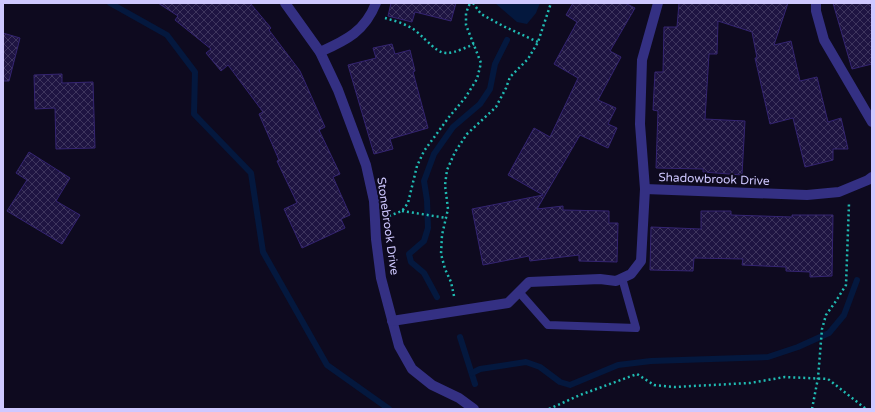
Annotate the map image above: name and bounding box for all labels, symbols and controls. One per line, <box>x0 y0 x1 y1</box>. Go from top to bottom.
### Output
street label: Shadowbrook Drive <box>658 170 770 188</box>
street label: Stonebrook Drive <box>374 176 402 276</box>

